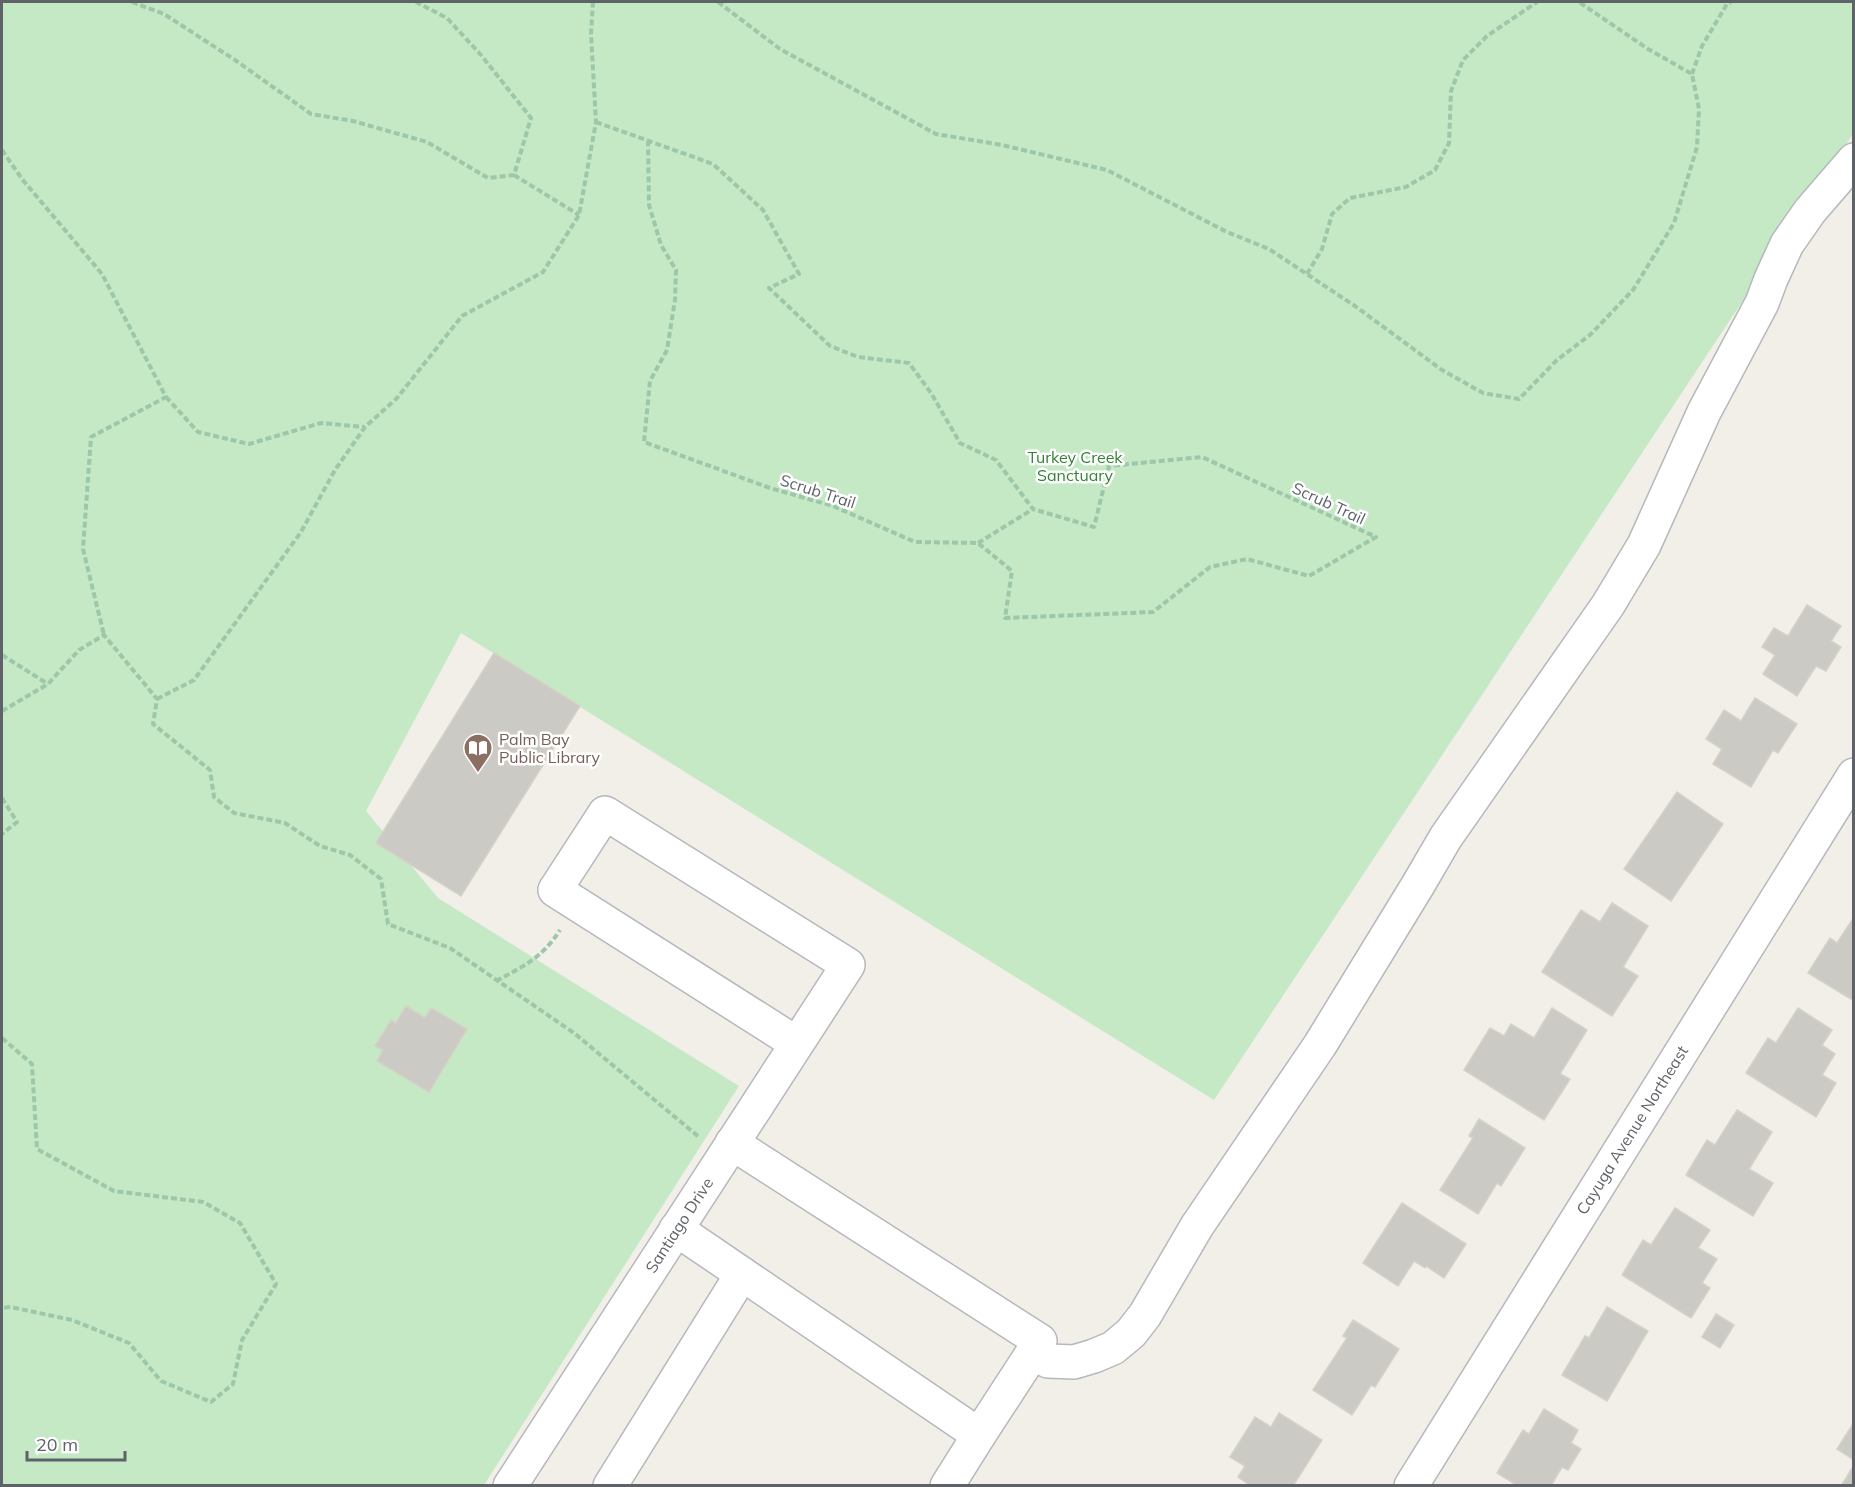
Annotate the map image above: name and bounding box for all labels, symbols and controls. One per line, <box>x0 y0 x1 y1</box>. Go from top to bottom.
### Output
park label: Turkey Creek Sanctuary <box>1027 447 1123 485</box>
street label: Scrub Trail <box>778 469 858 513</box>
street label: Scrub Trail <box>1289 477 1369 529</box>
place label: Palm Bay Public Library <box>499 729 601 767</box>
library icon: Palm Bay Public Library <box>462 732 494 774</box>
street label: Cayuga Avenue Northeast <box>1572 1042 1692 1218</box>
street label: Santiago Drive <box>641 1174 717 1276</box>
scale bar <box>27 1424 124 1462</box>
text: 20 m <box>36 1433 78 1456</box>

